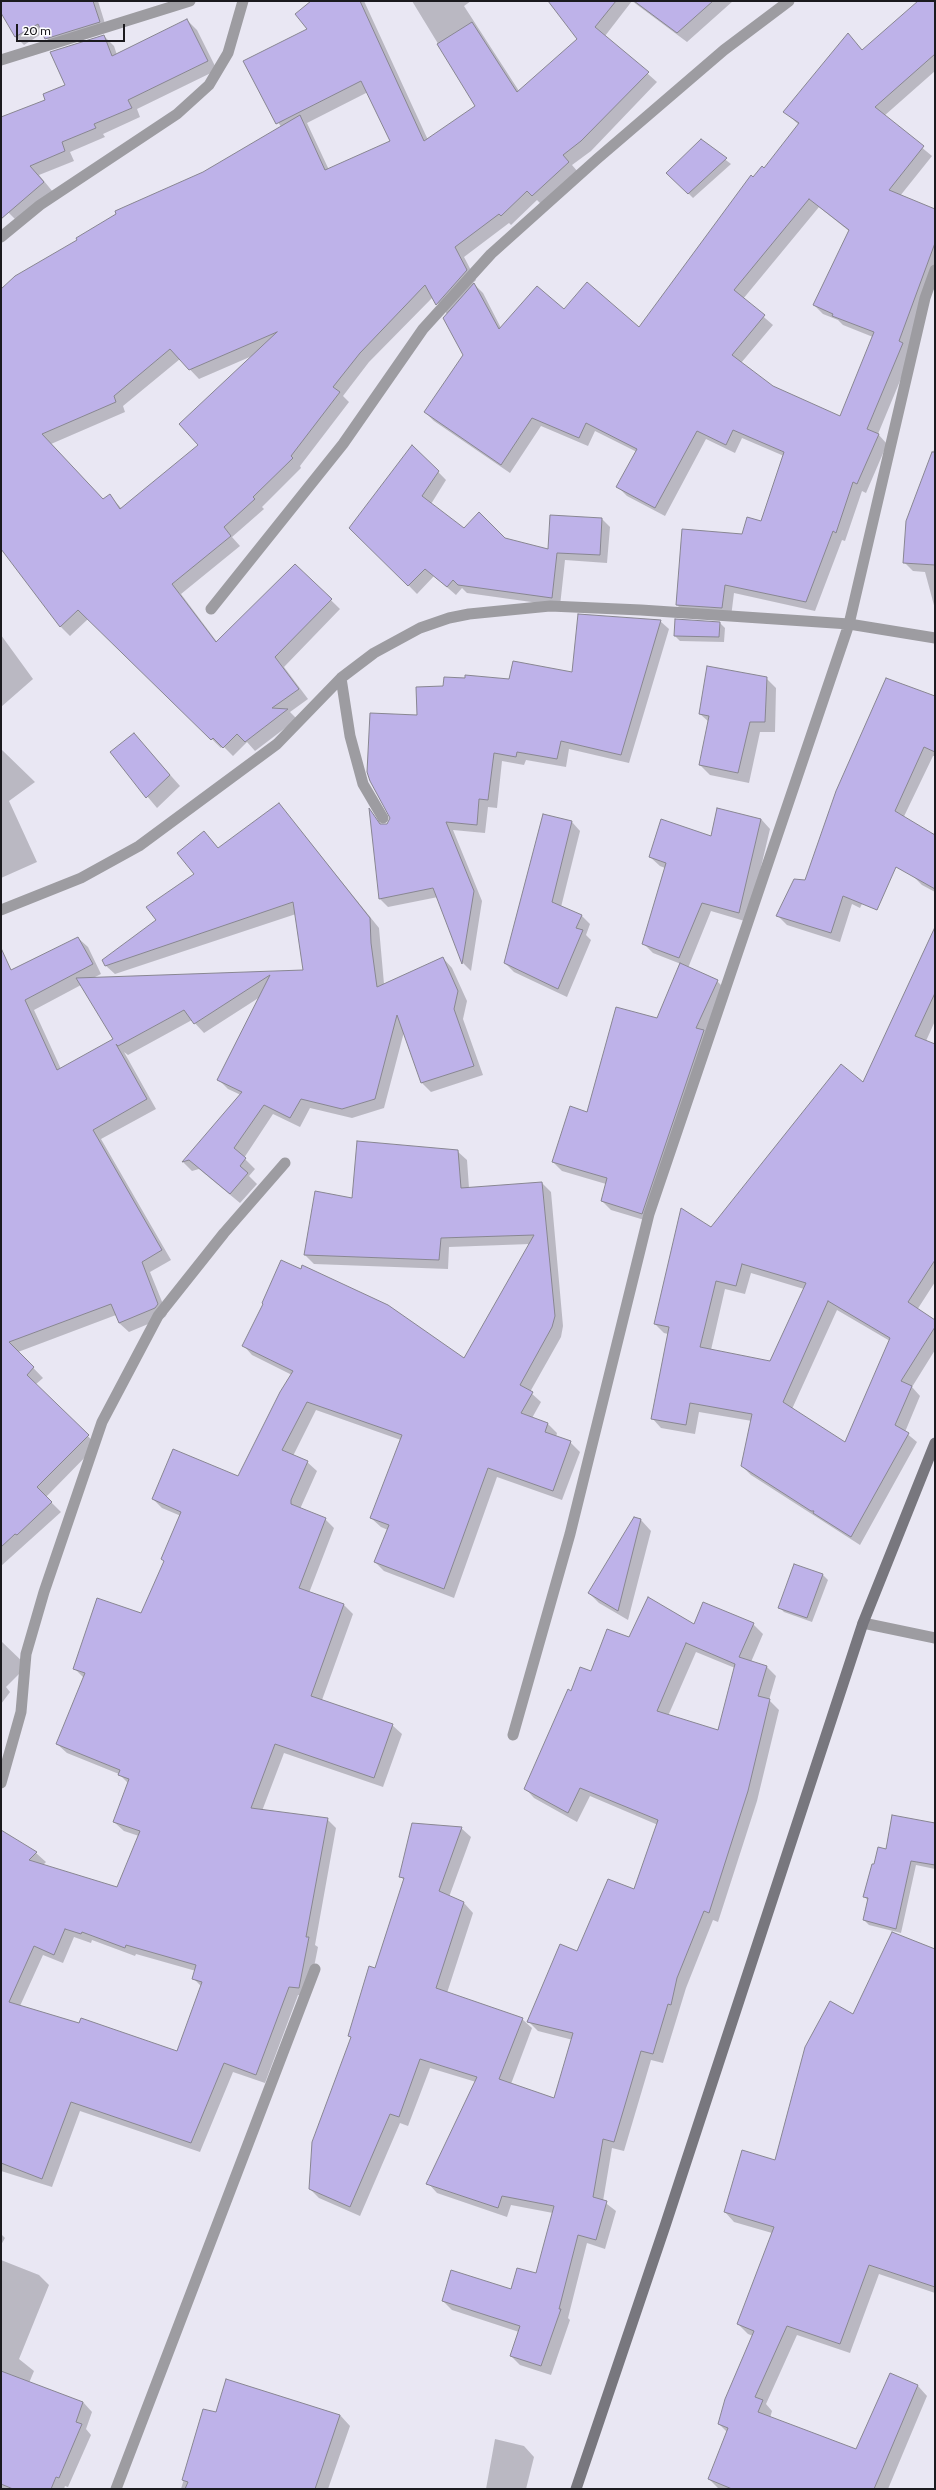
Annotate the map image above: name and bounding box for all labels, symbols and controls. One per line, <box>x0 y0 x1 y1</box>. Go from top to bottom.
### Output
scale bar <box>18 16 127 42</box>
text: 20 m <box>23 23 51 38</box>

